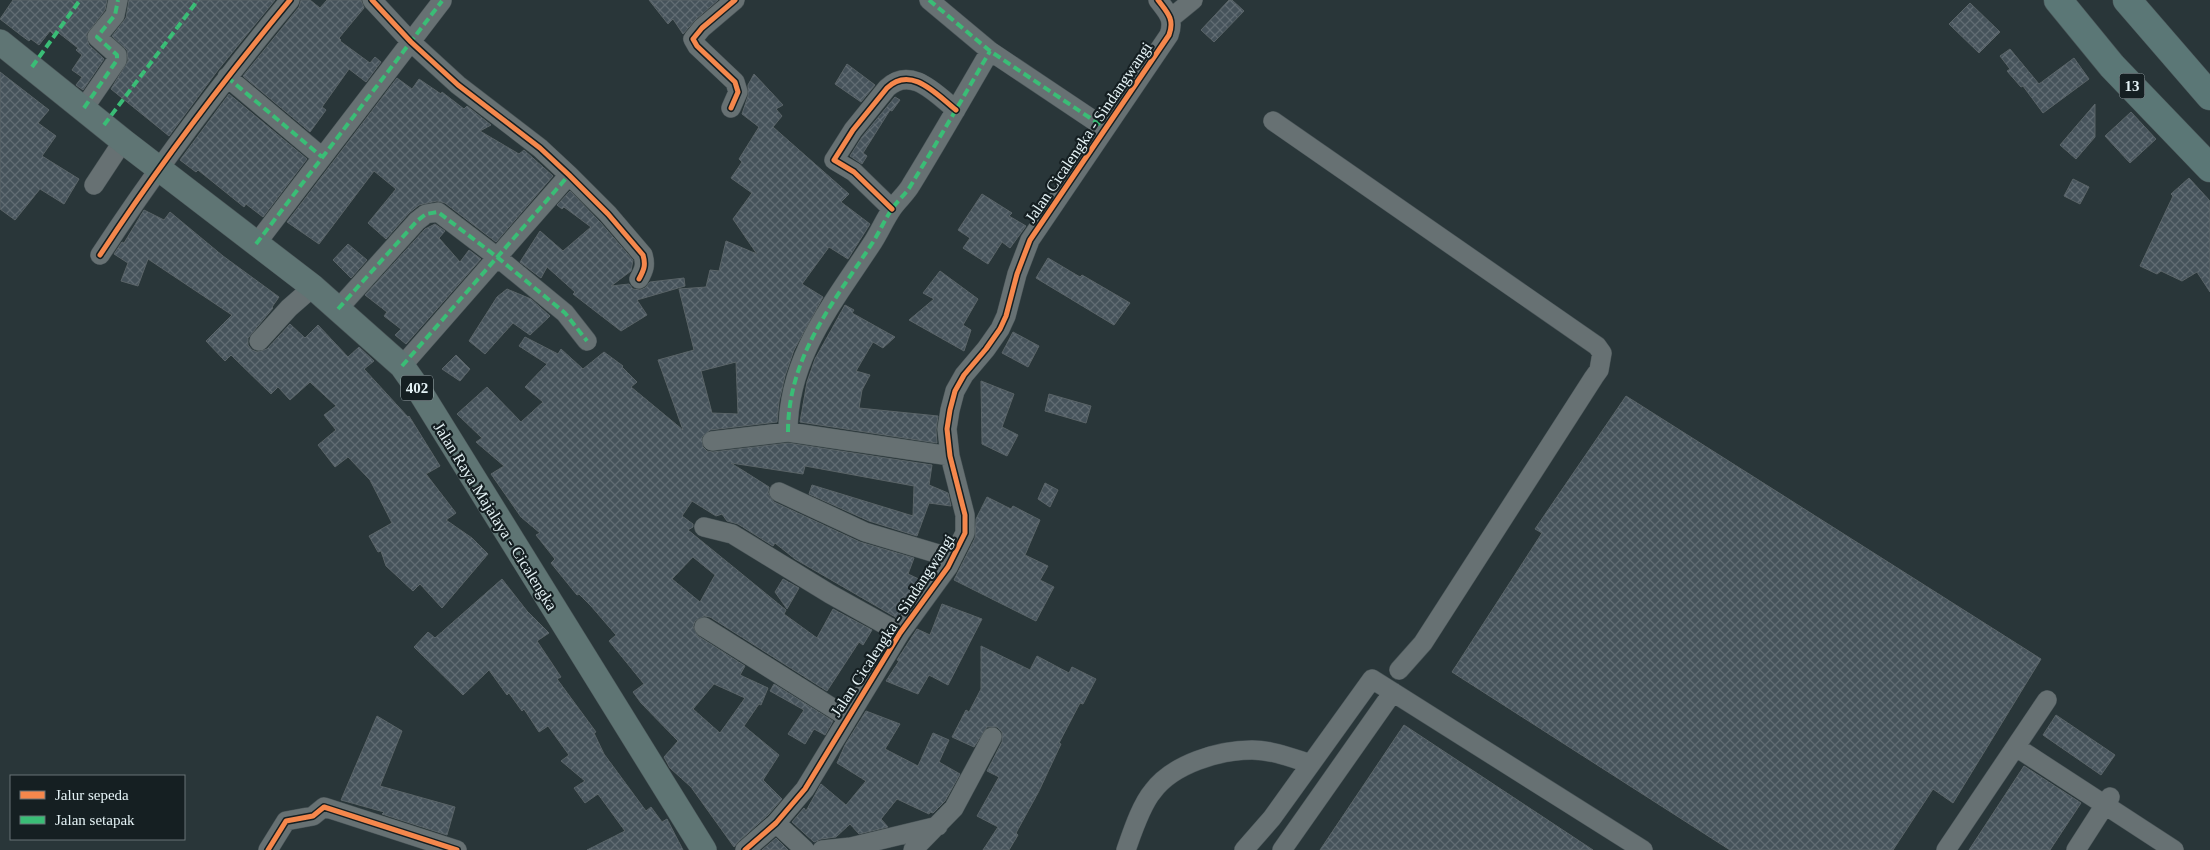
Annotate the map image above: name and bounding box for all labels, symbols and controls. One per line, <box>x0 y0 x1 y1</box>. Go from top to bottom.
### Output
street label: Jalan Cicalengka - Sindangwangi <box>1022 38 1156 226</box>
road number: 13 <box>2120 74 2144 98</box>
road number: 402 <box>401 376 433 400</box>
street label: Jalan Raya Majalaya - Cicalengka <box>430 419 561 614</box>
street label: Jalan Cicalengka - Sindangwangi <box>827 531 959 720</box>
legend <box>10 775 185 840</box>
text: Jalur sepeda <box>55 787 129 803</box>
text: Jalan setapak <box>55 812 135 828</box>

